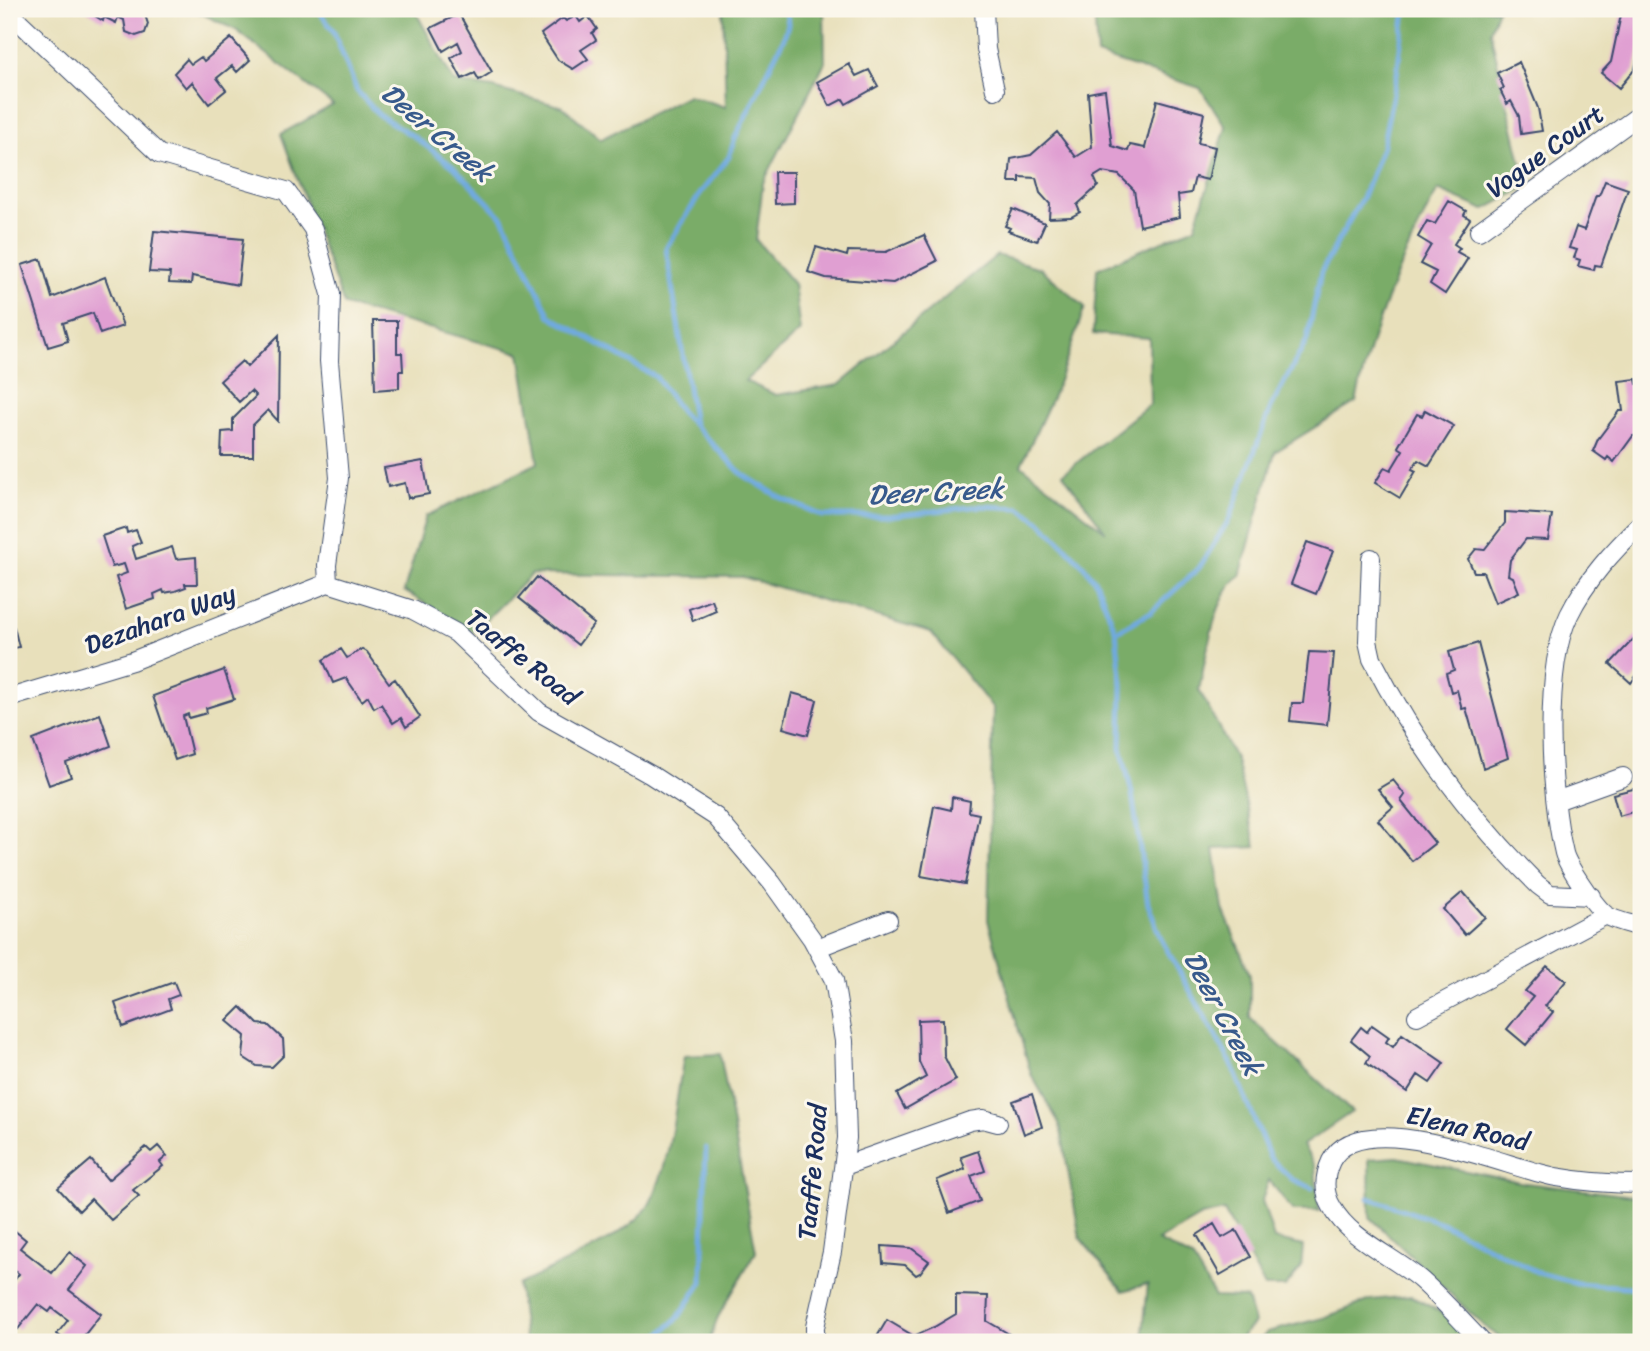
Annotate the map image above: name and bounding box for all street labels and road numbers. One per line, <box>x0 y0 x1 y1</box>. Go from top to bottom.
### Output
street label: Vogue Court <box>1476 92 1614 210</box>
street label: Dezahara Way <box>78 570 243 668</box>
street label: Taaffe Road <box>456 596 592 719</box>
street label: Elena Road <box>1402 1092 1536 1165</box>
street label: Taaffe Road <box>783 1100 841 1242</box>

